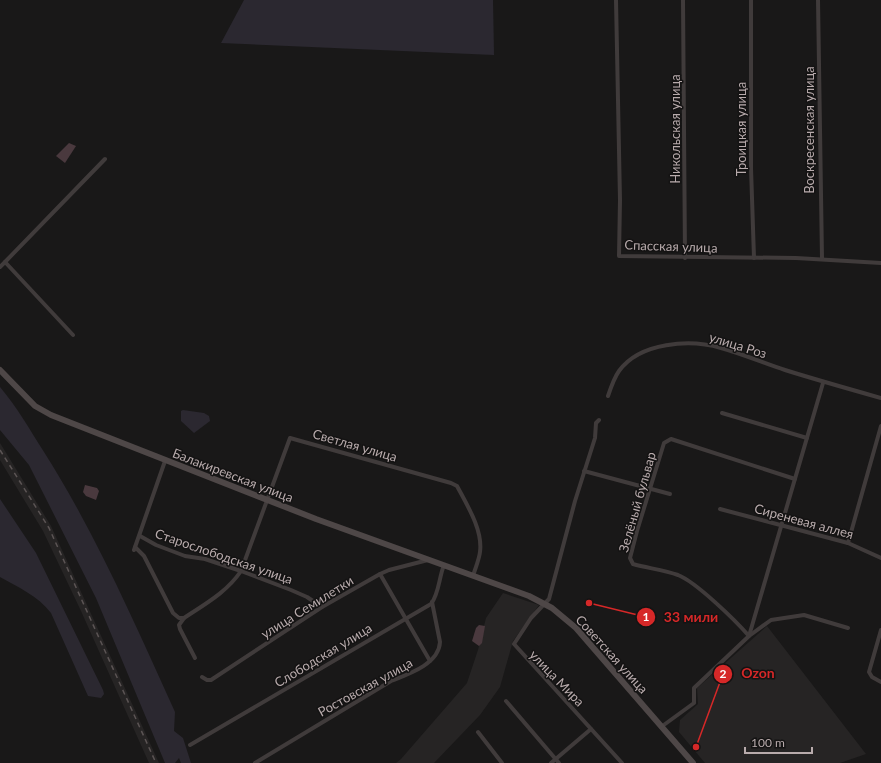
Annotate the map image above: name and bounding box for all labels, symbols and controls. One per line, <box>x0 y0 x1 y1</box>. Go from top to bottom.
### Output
street label: Воскресенская улица <box>801 66 817 194</box>
street label: Никольская улица <box>667 74 683 184</box>
street label: Троицкая улица <box>733 82 749 176</box>
street label: Спасская улица <box>624 236 718 256</box>
street label: улица Роз <box>707 329 769 361</box>
street label: Светлая улица <box>311 425 399 465</box>
street label: Балакиревская улица <box>170 445 296 505</box>
street label: Зелёный бульвар <box>615 450 659 554</box>
street label: Сиреневая аллея <box>753 500 855 542</box>
street label: Старослободская улица <box>153 525 295 587</box>
street label: улица Семилетки <box>258 572 356 642</box>
callout: 33 мили <box>636 604 727 630</box>
text: 33 мили <box>664 608 718 625</box>
text: 1 <box>643 609 650 624</box>
street label: Советская улица <box>573 611 651 697</box>
street label: Слободская улица <box>271 620 375 690</box>
street label: улица Мира <box>526 647 588 709</box>
street label: Ростовская улица <box>315 654 415 720</box>
callout: Ozon <box>713 661 783 687</box>
text: Ozon <box>741 664 775 681</box>
text: 2 <box>720 666 727 681</box>
scale bar <box>745 729 812 755</box>
text: 100 m <box>751 735 785 750</box>

